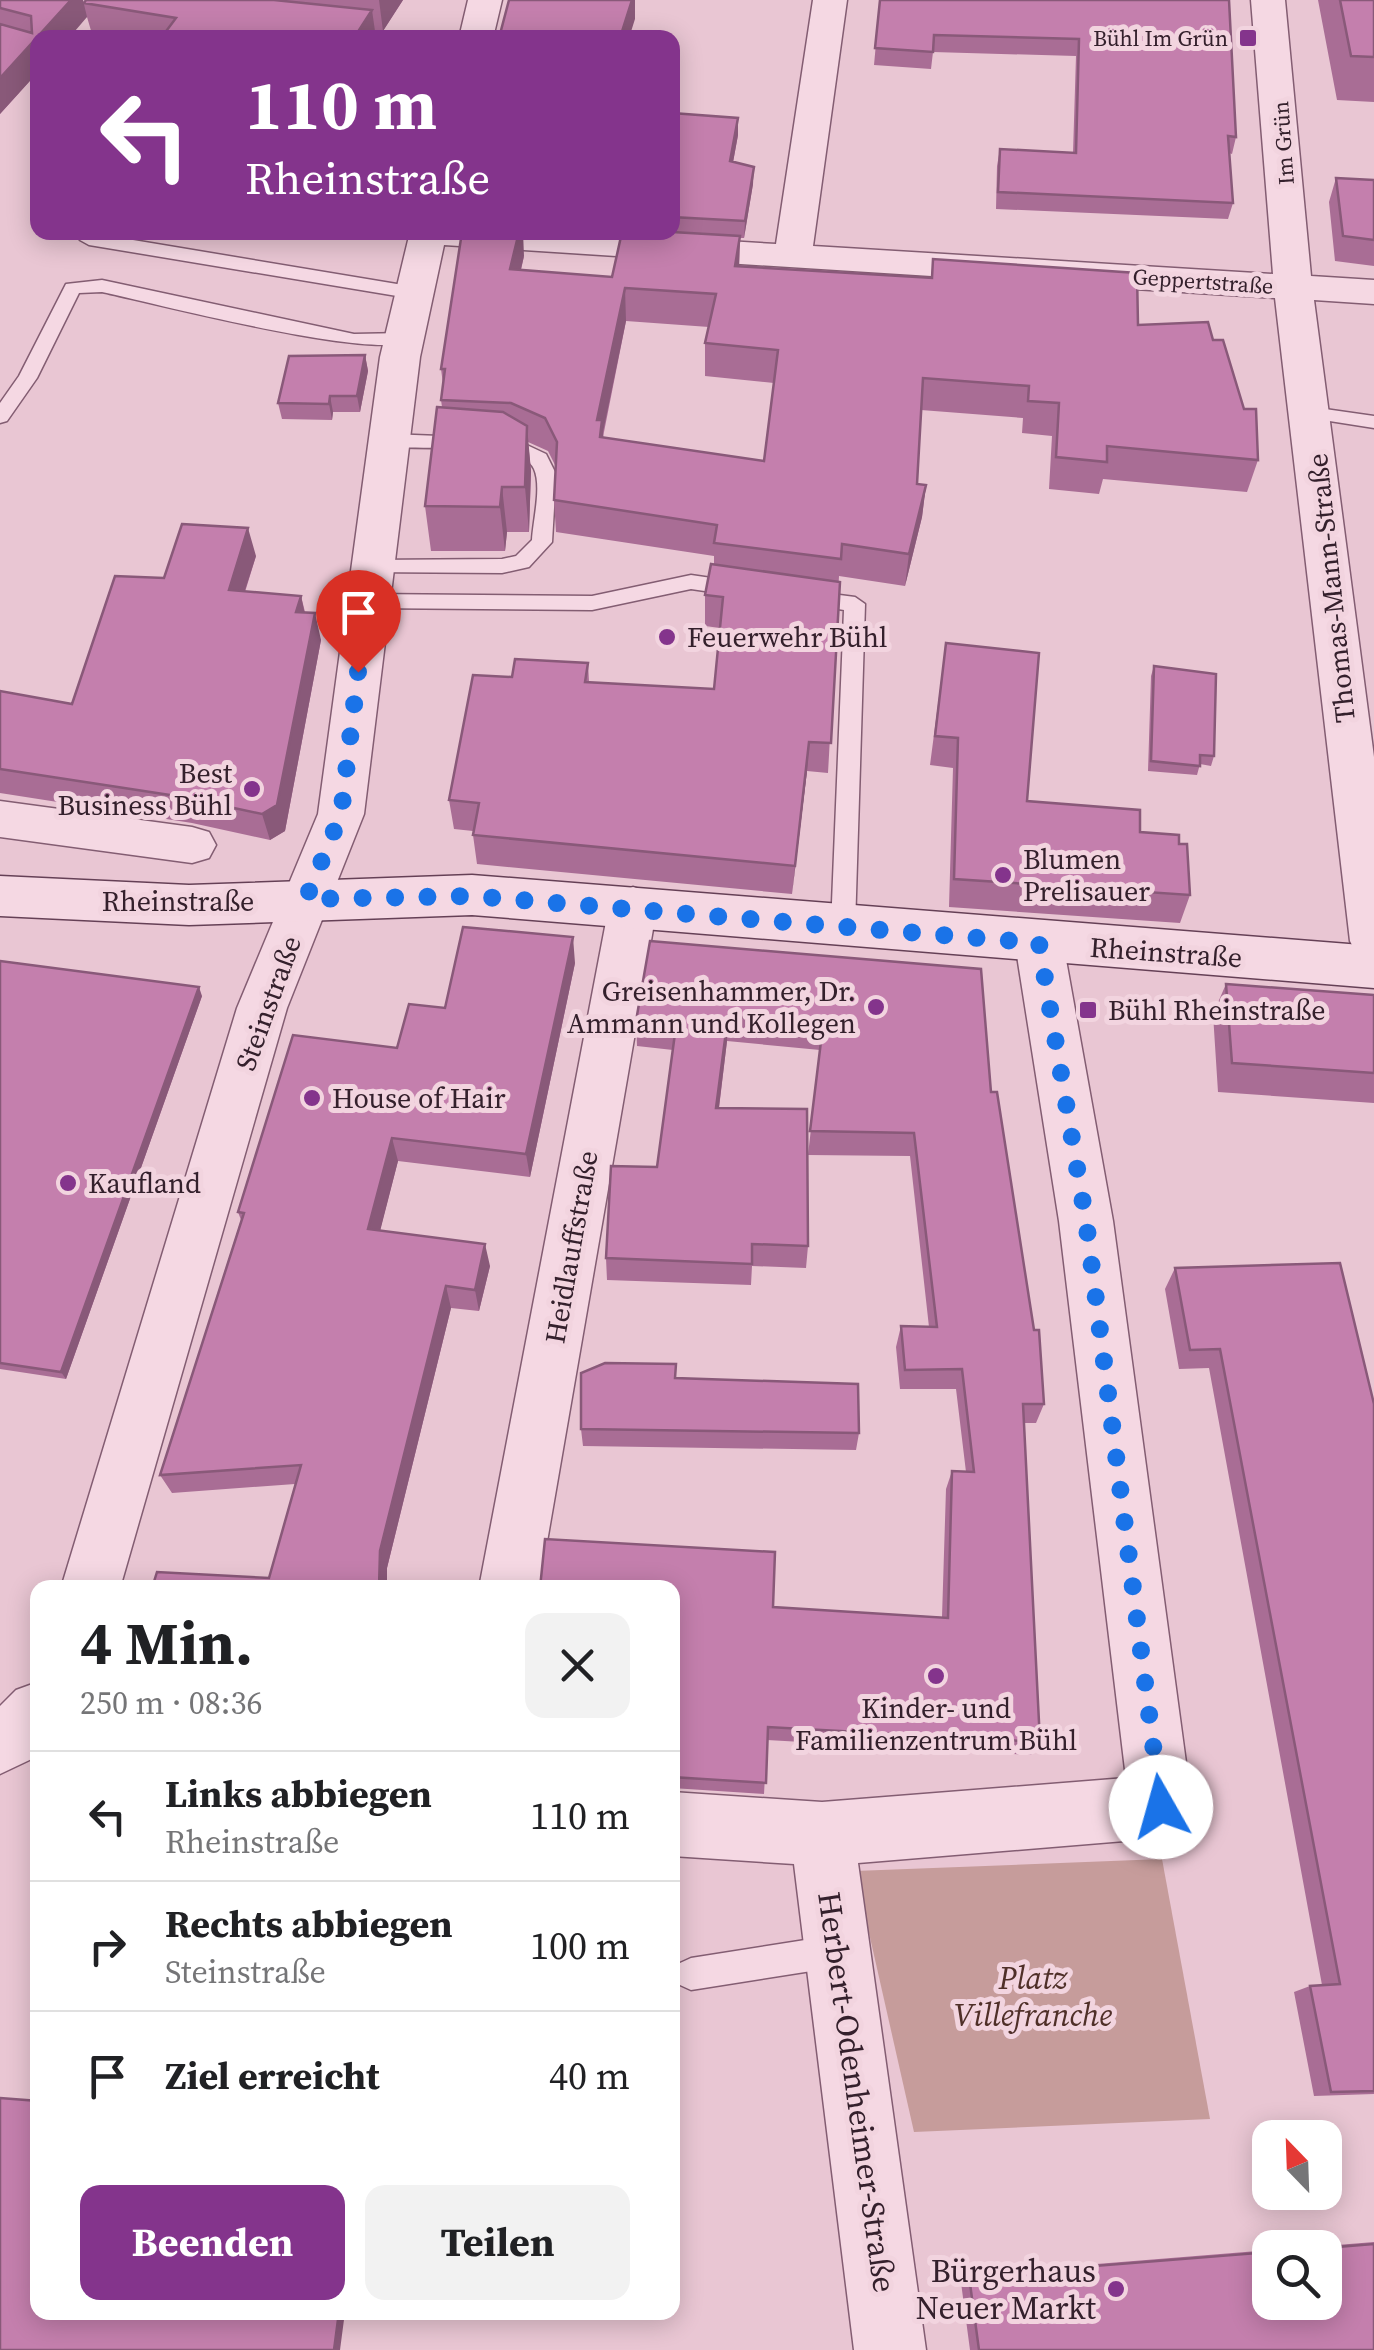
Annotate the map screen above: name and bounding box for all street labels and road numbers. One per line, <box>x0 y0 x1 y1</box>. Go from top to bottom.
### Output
street label: Im Grün <box>1265 100 1301 186</box>
street label: Geppertstraße <box>1132 261 1274 301</box>
street label: Thomas-Mann-Straße <box>1298 452 1364 724</box>
street label: Rheinstraße <box>102 882 254 920</box>
street label: Rheinstraße <box>1089 928 1243 976</box>
street label: Steinstraße <box>226 930 310 1076</box>
street label: Heidlauffstraße <box>535 1148 607 1346</box>
street label: Herbert-Odenheimer-Straße <box>807 1889 907 2295</box>

